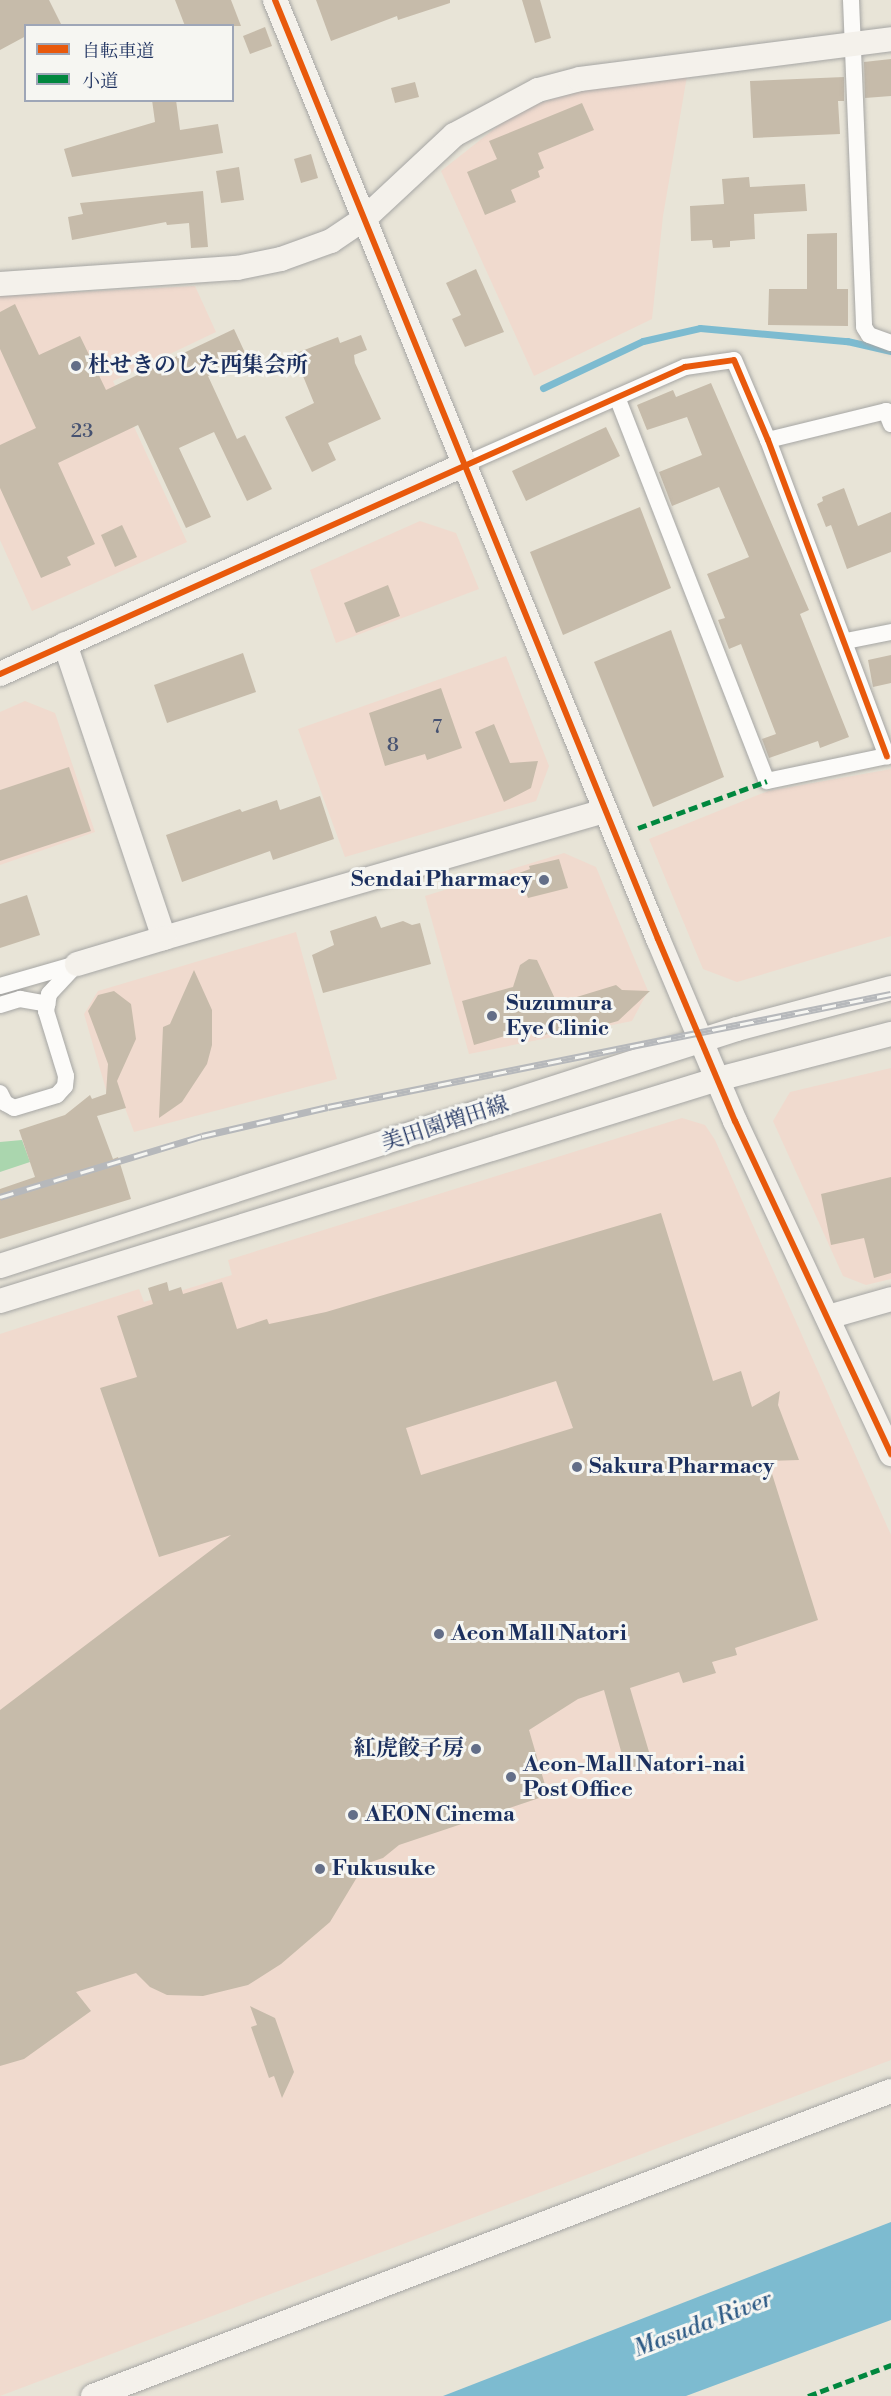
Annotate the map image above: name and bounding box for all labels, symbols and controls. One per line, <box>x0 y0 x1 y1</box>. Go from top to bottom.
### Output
legend <box>24 24 234 102</box>
text: 自転車道 <box>82 40 154 63</box>
text: 小道 <box>82 70 118 93</box>
place label: 杜せきのした西集会所 <box>88 353 308 379</box>
marker: 杜せきのした西集会所 <box>69 359 83 373</box>
house number: 23 <box>71 419 93 443</box>
house number: 7 <box>432 715 442 739</box>
house number: 8 <box>387 733 399 757</box>
place label: Sendai Pharmacy <box>351 867 532 893</box>
marker: Sendai Pharmacy <box>537 873 551 887</box>
place label: Suzumura Eye Clinic <box>506 990 612 1042</box>
marker: Suzumura Eye Clinic <box>483 1007 501 1025</box>
street label: 美田園増田線 <box>378 1091 512 1157</box>
place label: Sakura Pharmacy <box>589 1454 774 1480</box>
marker: Sakura Pharmacy <box>570 1460 584 1474</box>
place label: Aeon Mall Natori <box>451 1621 627 1647</box>
marker: Aeon Mall Natori <box>432 1627 446 1641</box>
place label: 紅虎餃子房 <box>354 1736 464 1762</box>
marker: 紅虎餃子房 <box>469 1742 483 1756</box>
place label: Aeon-Mall Natori-nai Post Office <box>523 1751 745 1802</box>
marker: Aeon-Mall Natori-nai Post Office <box>504 1770 518 1784</box>
place label: AEON Cinema <box>365 1802 515 1828</box>
marker: AEON Cinema <box>346 1808 360 1822</box>
place label: Fukusuke <box>332 1856 435 1882</box>
marker: Fukusuke <box>313 1862 327 1876</box>
water label: Masuda River <box>629 2285 777 2365</box>

